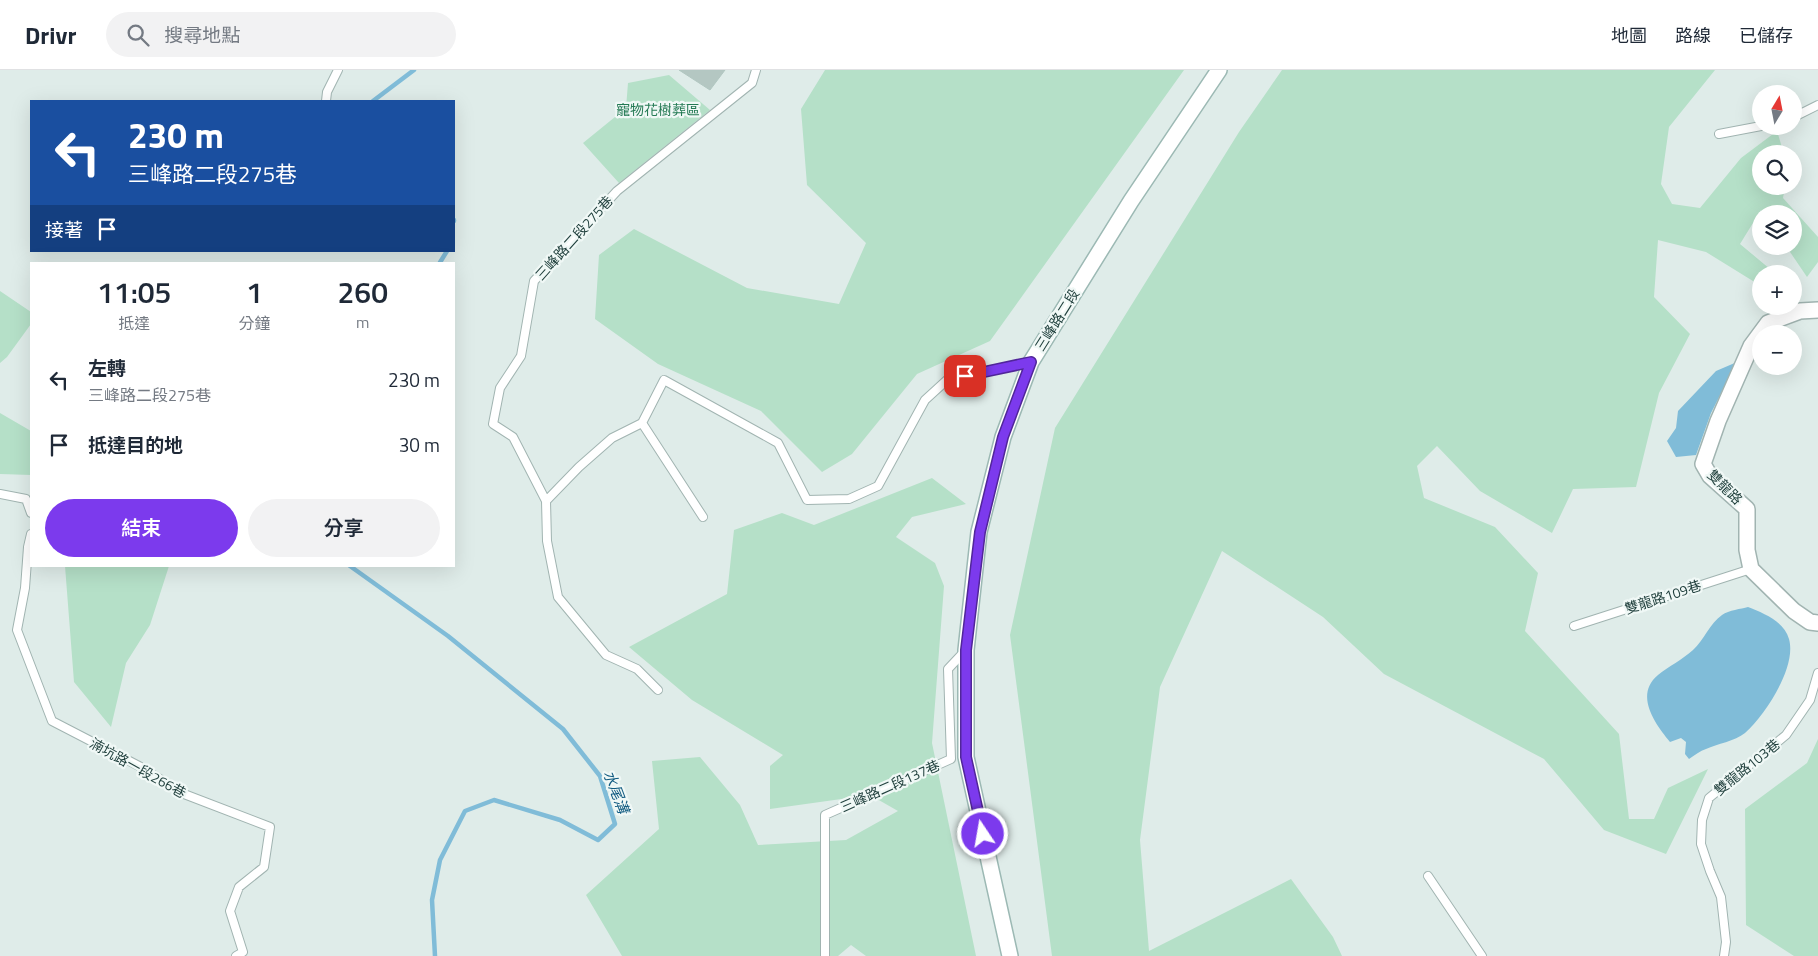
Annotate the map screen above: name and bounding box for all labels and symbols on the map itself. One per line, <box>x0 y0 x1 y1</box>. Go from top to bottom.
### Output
north arrow <box>1752 85 1802 135</box>
park label: 寵物花樹葬區 <box>616 99 700 120</box>
street label: 三峰路二段275巷 <box>530 191 617 285</box>
street label: 三峰路二段 <box>1029 284 1084 355</box>
pin <box>944 355 986 397</box>
street label: 雙龍路 <box>1703 464 1748 509</box>
street label: 雙龍路109巷 <box>1622 574 1704 619</box>
street label: 湳坑路一段266巷 <box>86 732 190 803</box>
street label: 雙龍路103巷 <box>1709 733 1784 800</box>
street label: 三峰路二段137巷 <box>836 754 943 817</box>
water label: 水尾溝 <box>598 767 636 819</box>
position arrow <box>956 807 1008 859</box>

